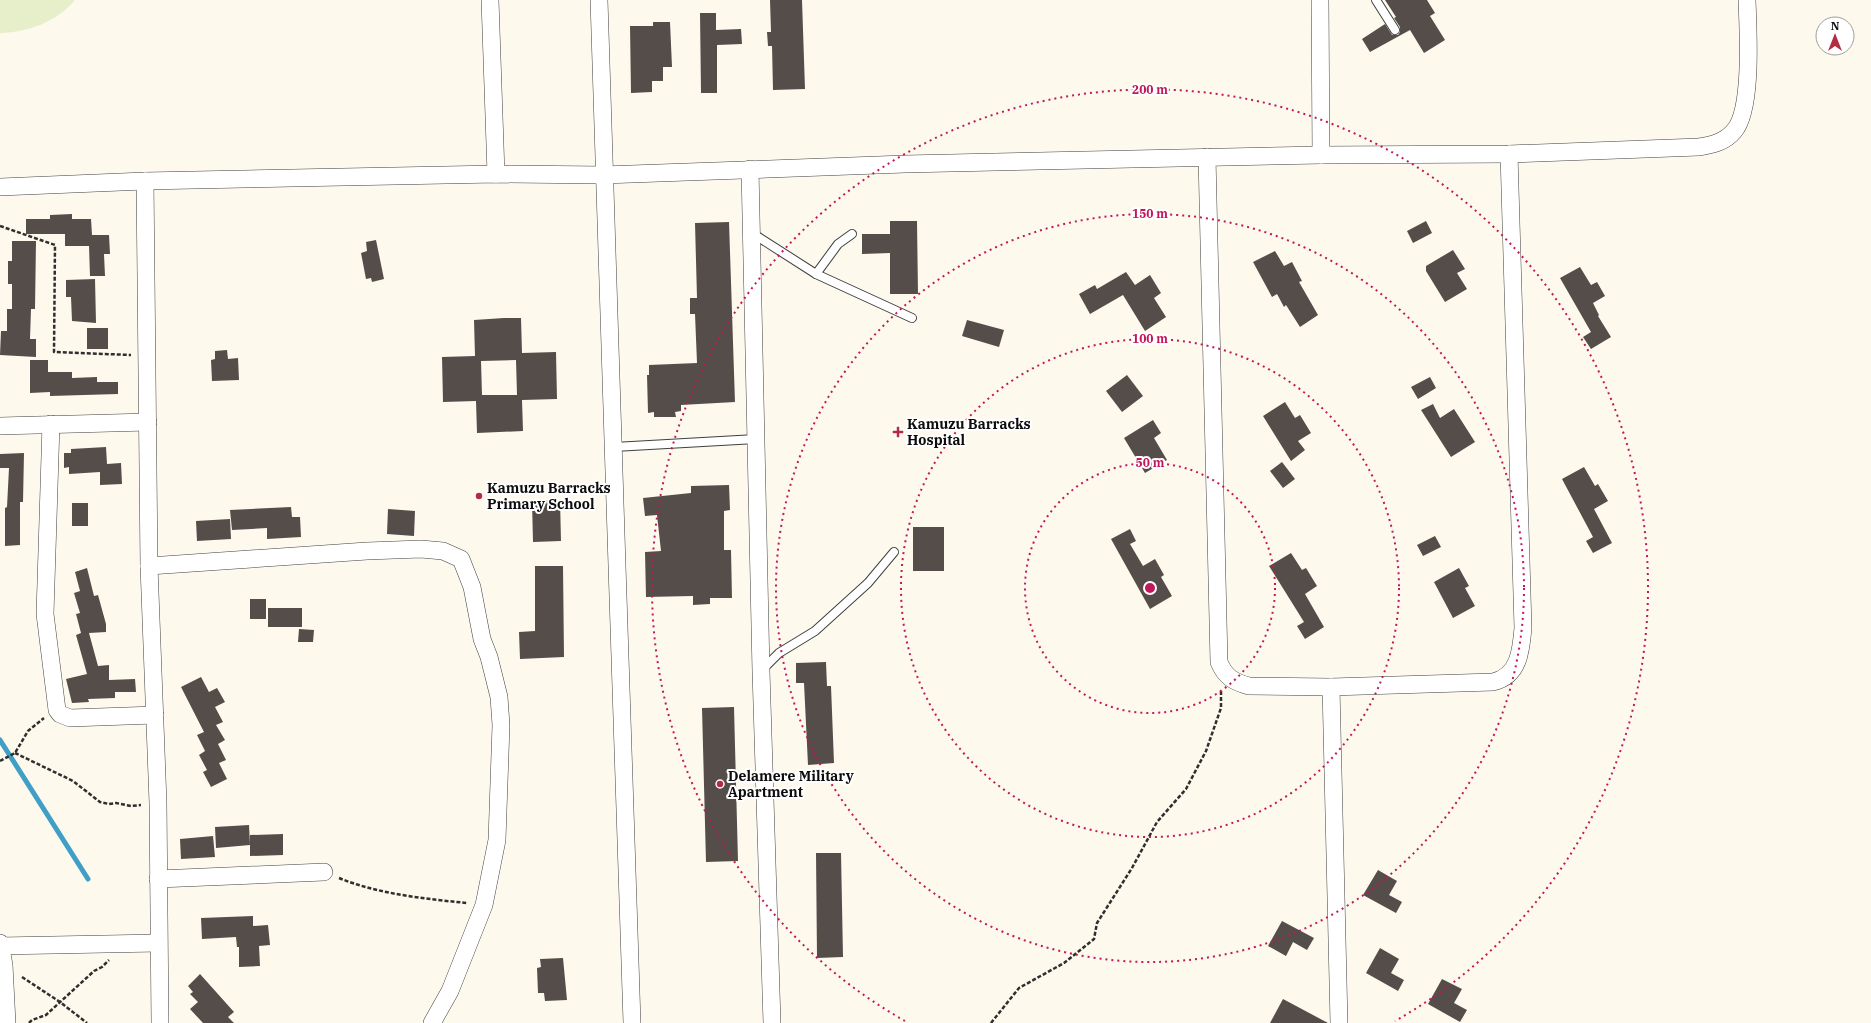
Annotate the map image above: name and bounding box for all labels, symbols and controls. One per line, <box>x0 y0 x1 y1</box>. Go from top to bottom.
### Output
north arrow <box>1815 16 1855 56</box>
text: N <box>1831 19 1840 33</box>
text: 200 m <box>1132 82 1168 97</box>
text: 150 m <box>1132 206 1168 221</box>
text: 100 m <box>1132 331 1168 346</box>
place label: Kamuzu Barracks Hospital <box>907 415 1031 449</box>
marker: Kamuzu Barracks Hospital <box>892 426 904 438</box>
text: 50 m <box>1136 455 1165 470</box>
place label: Kamuzu Barracks Primary School <box>487 479 611 513</box>
marker: Kamuzu Barracks Primary School <box>474 491 484 501</box>
centre of rings <box>1143 581 1157 595</box>
place label: Delamere Military Apartment <box>728 767 854 801</box>
marker: Delamere Military Apartment <box>715 779 725 789</box>

